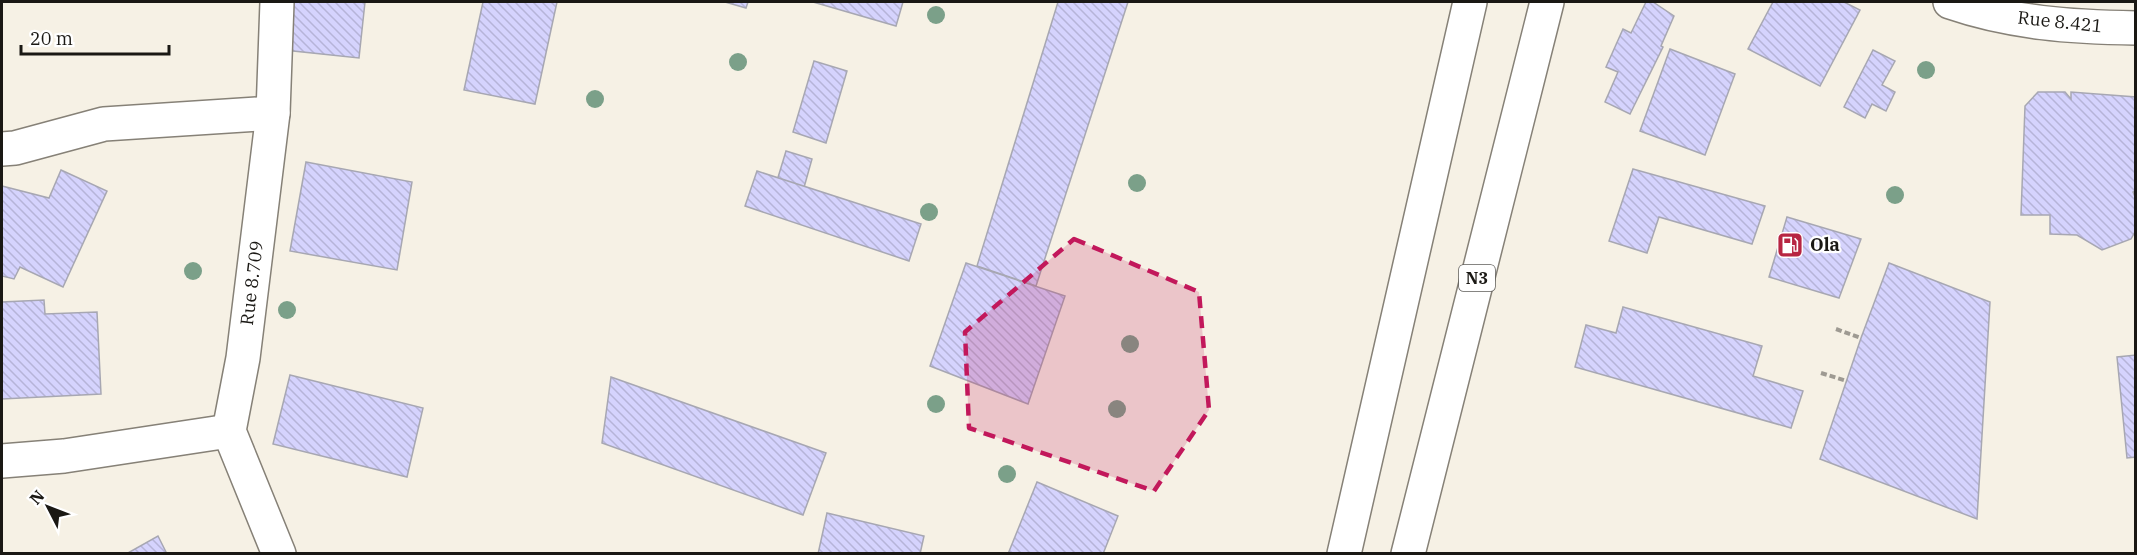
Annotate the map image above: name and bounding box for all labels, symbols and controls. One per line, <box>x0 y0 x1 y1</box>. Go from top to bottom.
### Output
street label: Rue 8.421 <box>2017 6 2104 37</box>
scale bar <box>21 18 170 56</box>
text: 20 m <box>30 27 73 50</box>
fuel station icon: Ola <box>1775 230 1805 260</box>
place label: Ola <box>1810 233 1840 256</box>
street label: Rue 8.709 <box>235 239 268 327</box>
road number: N3 <box>1459 265 1495 291</box>
north arrow <box>18 477 78 537</box>
text: N <box>25 486 49 508</box>

